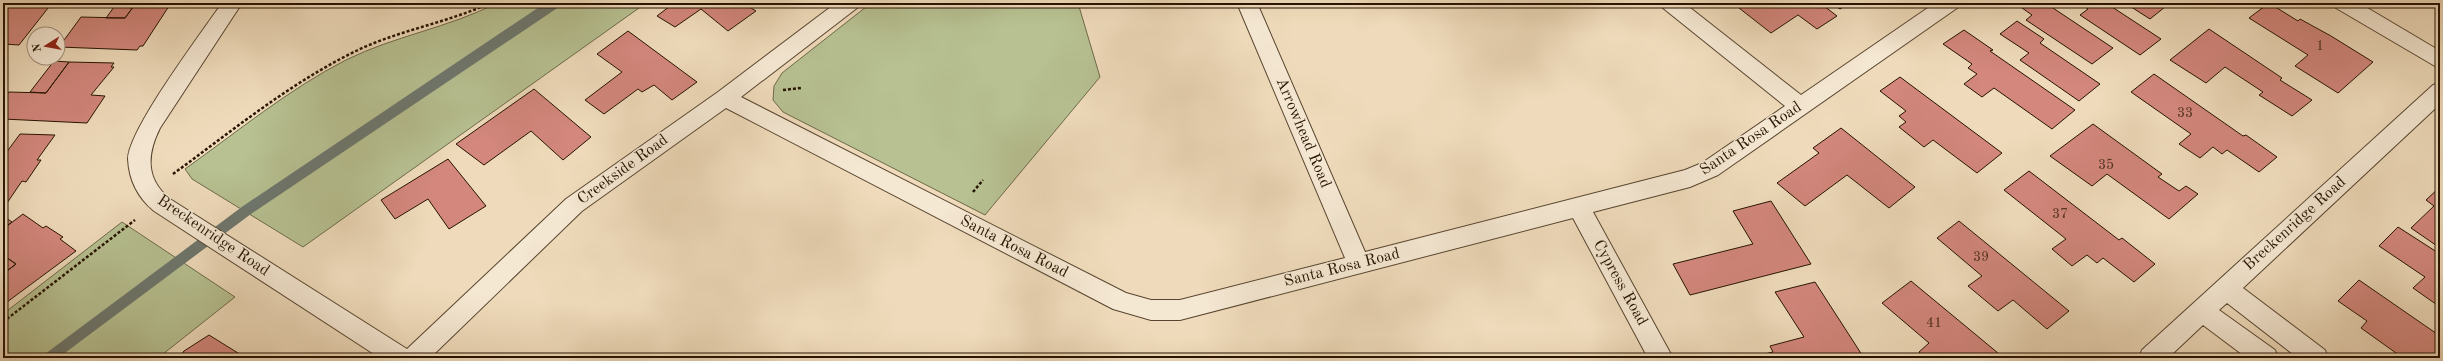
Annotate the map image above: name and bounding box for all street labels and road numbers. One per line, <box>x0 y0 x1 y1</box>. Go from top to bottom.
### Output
street label: Arrowhead Road <box>1273 76 1333 190</box>
street label: Santa Rosa Road <box>1697 99 1805 179</box>
street label: Creekside Road <box>575 132 671 208</box>
street label: Breckenridge Road <box>2241 174 2349 274</box>
street label: Breckenridge Road <box>154 193 272 279</box>
street label: Santa Rosa Road <box>957 213 1071 281</box>
street label: Cypress Road <box>1590 237 1650 329</box>
street label: Santa Rosa Road <box>1282 246 1402 290</box>

